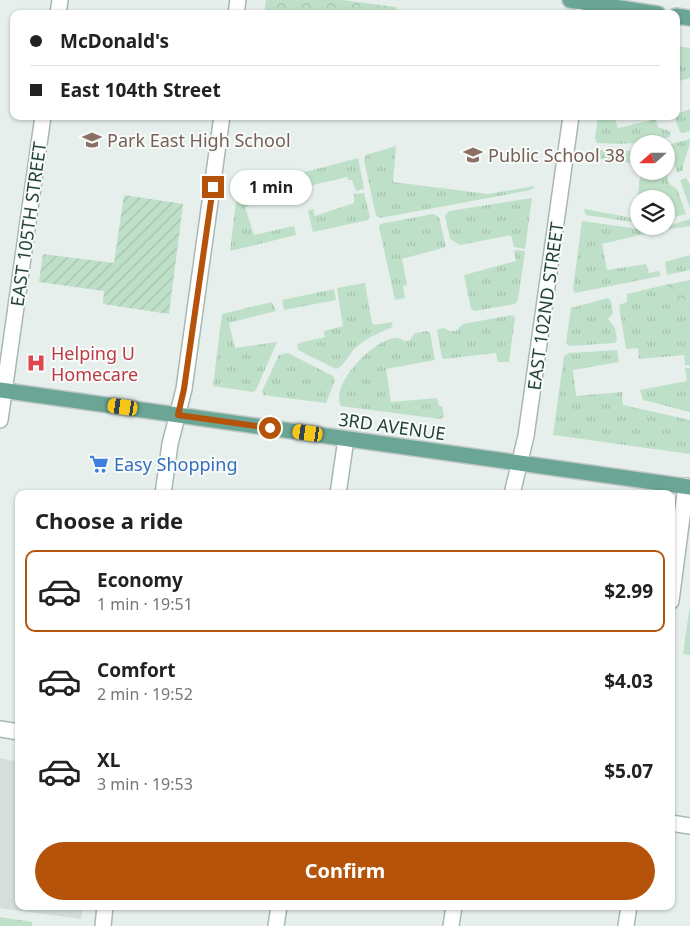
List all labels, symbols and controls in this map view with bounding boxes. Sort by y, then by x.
text: McDonald's [60,28,169,54]
text: East 104th Street [60,77,221,103]
place label: Park East High School [107,128,291,152]
school or university icon: Park East High School [81,129,103,151]
north arrow [630,135,675,180]
map controls [630,135,675,235]
street label: EAST 105TH STREET [5,140,51,308]
place label: Public School 38 [488,143,625,167]
school or university icon: Public School 38 [462,144,484,166]
callout: 1 min [230,170,313,204]
route end [202,176,224,198]
text: 1 min [249,176,293,198]
button: layers [630,190,675,235]
street label: EAST 102ND STREET [521,220,569,392]
place label: Helping U Homecare [51,341,138,386]
hospital icon: Helping U Homecare [25,352,47,374]
car [107,397,138,417]
street label: 3RD AVENUE [337,407,447,445]
route start [259,417,281,439]
car [292,423,323,443]
place label: Easy Shopping [114,452,237,476]
supermarket icon: Easy Shopping [88,453,110,475]
text: Choose a ride [35,505,183,535]
text: Economy [97,567,183,593]
icon: car [37,569,82,614]
text: $2.99 [604,578,653,604]
text: 1 min · 19:51 [97,593,193,615]
text: Comfort [97,657,176,683]
icon: car [37,659,82,704]
text: $4.03 [604,668,653,694]
text: 2 min · 19:52 [97,683,193,705]
text: XL [97,747,120,773]
icon: car [37,749,82,794]
text: $5.07 [604,758,653,784]
text: 3 min · 19:53 [97,773,193,795]
button: Confirm [35,842,655,900]

